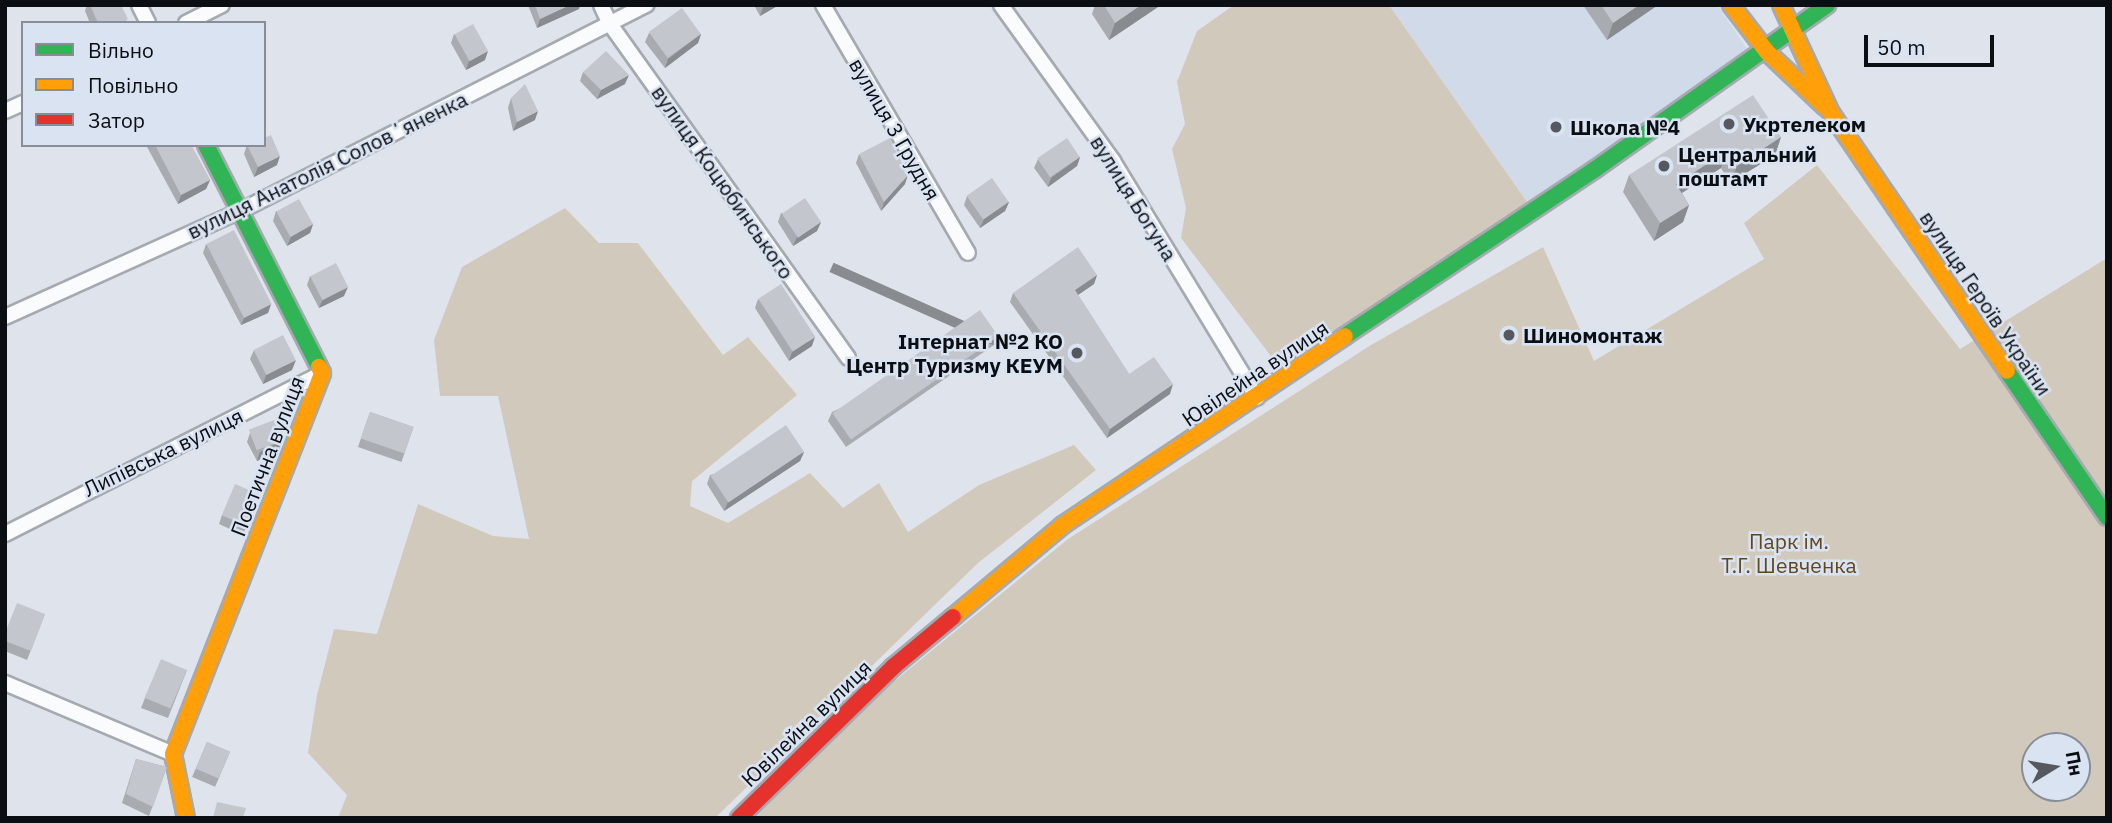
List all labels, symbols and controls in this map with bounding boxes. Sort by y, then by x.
legend [21,21,266,147]
scale bar [1867,21,1996,65]
text: 50 m [1877,33,1926,61]
text: Вільно [88,36,154,64]
street label: вулиця 3 Грудня [844,54,946,204]
text: Повільно [88,71,178,99]
street label: вулиця Коцюбинського [647,80,799,284]
street label: вулиця Анатолія Соловʼяненка [183,86,471,244]
text: Затор [88,106,145,134]
place label: Укртелеком [1743,111,1866,137]
place label: Школа №4 [1570,114,1680,140]
marker: Укртелеком [1721,116,1737,132]
marker: Школа №4 [1548,119,1564,135]
street label: вулиця Богуна [1085,131,1183,265]
place label: Центральний поштамт [1678,141,1817,191]
marker: Центральний поштамт [1656,158,1672,174]
street label: вулиця Героїв України [1915,206,2057,400]
street label: Ювілейна вулиця [1177,315,1333,431]
place label: Шиномонтаж [1523,322,1662,348]
marker: Шиномонтаж [1501,327,1517,343]
place label: Інтернат №2 КО Центр Туризму КЕУМ [846,328,1063,378]
marker: Інтернат №2 КО Центр Туризму КЕУМ [1069,345,1085,361]
street label: Поетична вулиця [225,372,309,540]
street label: Липівська вулиця [79,402,247,502]
park label: Парк ім. Т.Г. Шевченка [1721,528,1857,578]
street label: Ювілейна вулиця [736,654,876,792]
north arrow [2021,732,2091,802]
text: Пн [2060,749,2089,778]

